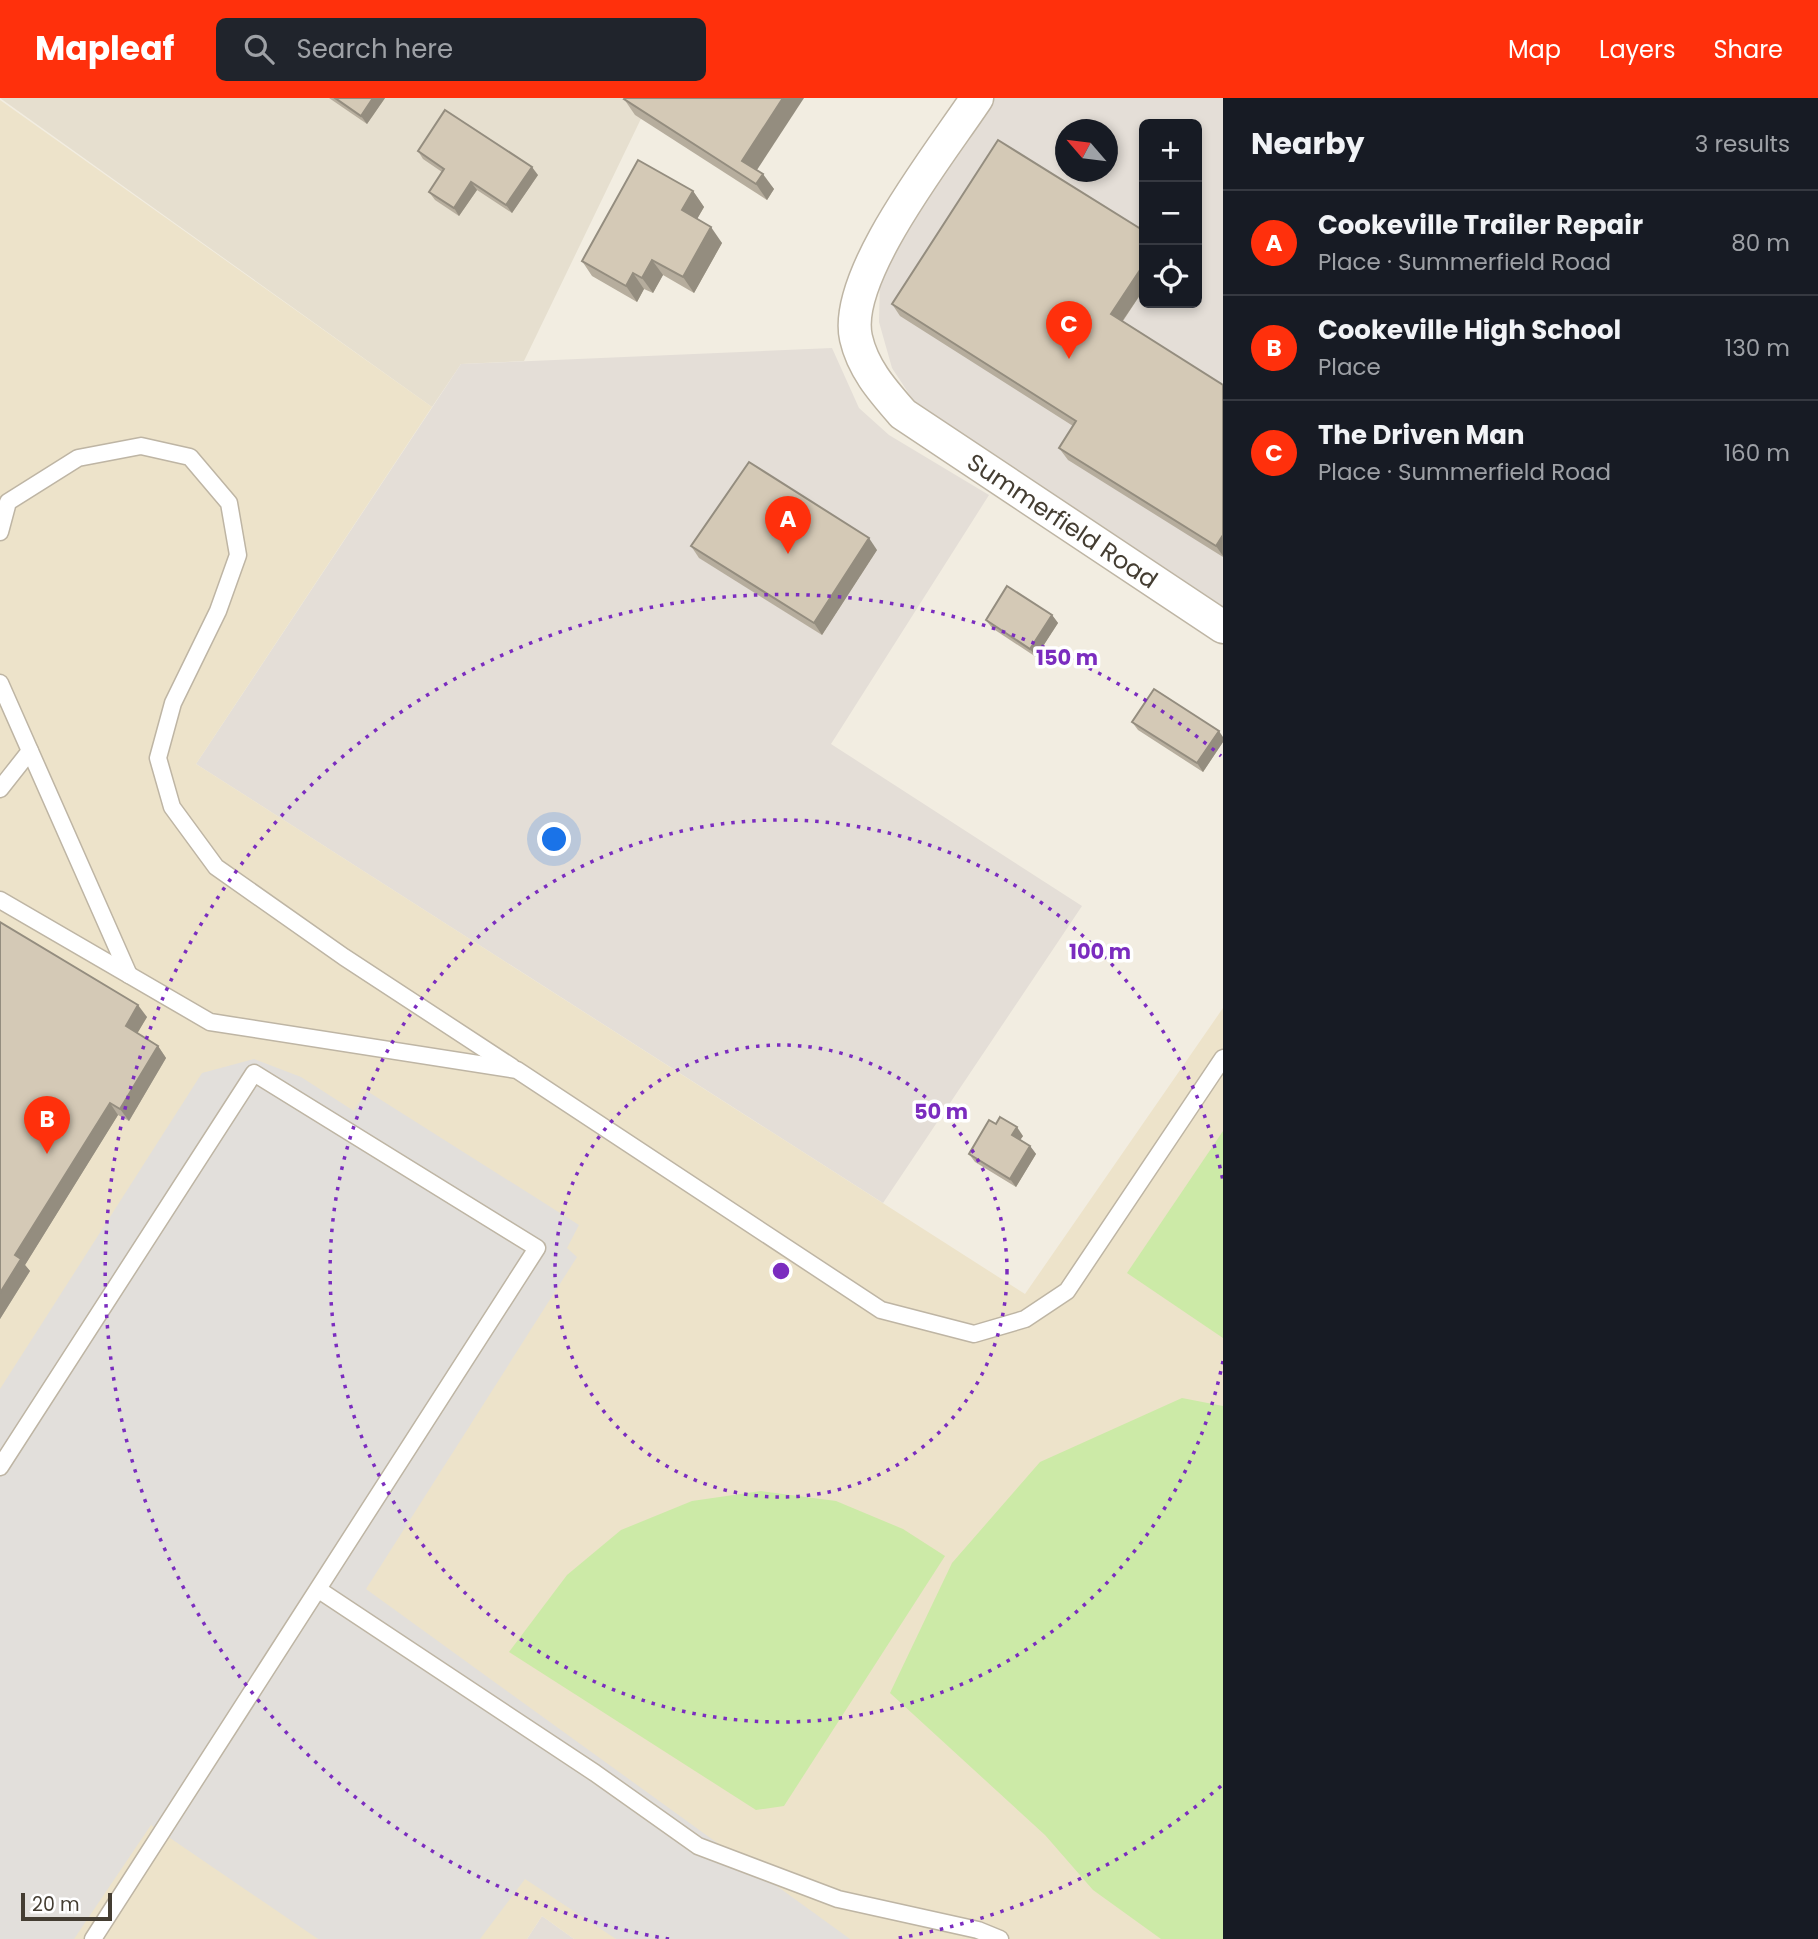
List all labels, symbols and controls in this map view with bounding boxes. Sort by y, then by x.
search box [216,18,706,81]
text: Mapleaf [35,25,174,72]
icon: search [240,30,278,68]
text: Search here [296,31,453,67]
text: Map [1508,33,1561,66]
text: Layers [1599,33,1675,66]
text: Share [1713,33,1783,66]
north arrow [1055,119,1118,182]
map controls [1139,119,1202,308]
button: + [1139,119,1202,182]
text: Nearby [1251,122,1365,165]
text: 3 results [1695,128,1790,160]
button: − [1139,182,1202,245]
text: Cookeville Trailer Repair [1318,207,1643,243]
text: A [1266,227,1282,259]
text: 80 m [1731,227,1790,259]
button: locate [1139,245,1202,308]
text: Place · Summerfield Road [1318,246,1611,278]
pin: C [1046,301,1092,359]
text: Cookeville High School [1318,312,1621,348]
text: B [1266,332,1282,364]
text: 130 m [1725,332,1790,364]
text: Place [1318,351,1381,383]
text: The Driven Man [1318,417,1525,453]
text: C [1265,437,1283,469]
text: 160 m [1724,437,1790,469]
street label: Summerfield Road [961,445,1165,596]
text: Place · Summerfield Road [1318,456,1611,488]
pin: A [765,496,811,554]
text: 150 m [1036,643,1098,672]
your location [537,822,571,856]
text: 100 m [1069,937,1131,966]
pin: B [24,1096,70,1154]
text: 50 m [914,1097,968,1126]
centre of rings [769,1259,793,1283]
scale bar [21,1890,112,1922]
text: 20 m [32,1891,80,1918]

